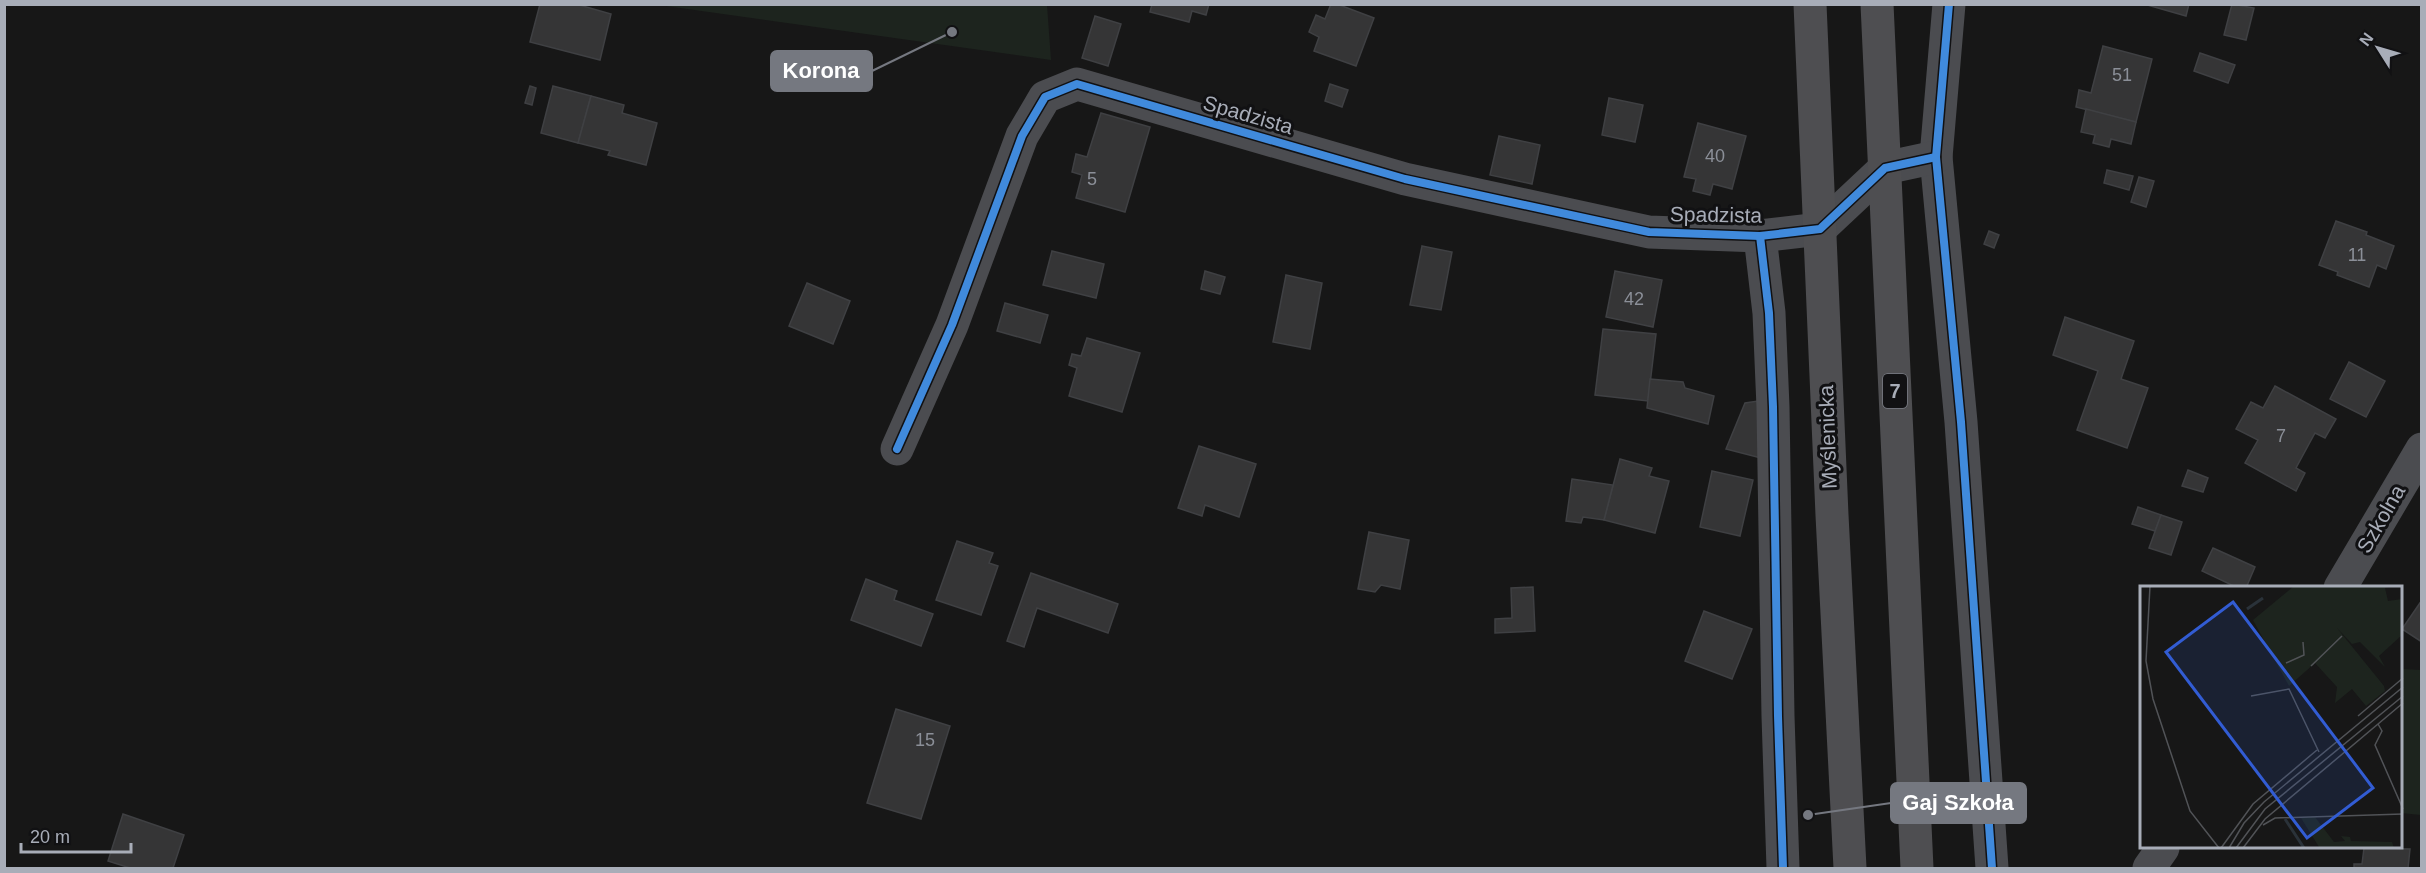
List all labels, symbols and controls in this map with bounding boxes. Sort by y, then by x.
north arrow [2348,18,2408,78]
text: N [2356,30,2377,49]
callout: Korona [771,51,872,91]
text: Korona [783,58,860,83]
house number: 51 [2112,65,2132,85]
street label: Spadzista [1201,91,1296,138]
house number: 40 [1705,146,1725,166]
house number: 5 [1087,169,1097,189]
street label: Spadzista [1670,202,1763,227]
house number: 11 [2348,245,2366,265]
house number: 42 [1624,289,1644,309]
road number: 7 [1883,374,1907,408]
street label: Myślenicka [1814,384,1841,489]
house number: 7 [2276,426,2286,446]
street label: Szkolna [2352,480,2409,557]
inset map [2140,586,2402,849]
house number: 15 [915,730,935,750]
callout: Gaj Szkoła [1891,783,2026,823]
text: Gaj Szkoła [1902,790,2014,815]
scale bar [21,816,130,854]
text: 20 m [30,827,70,847]

